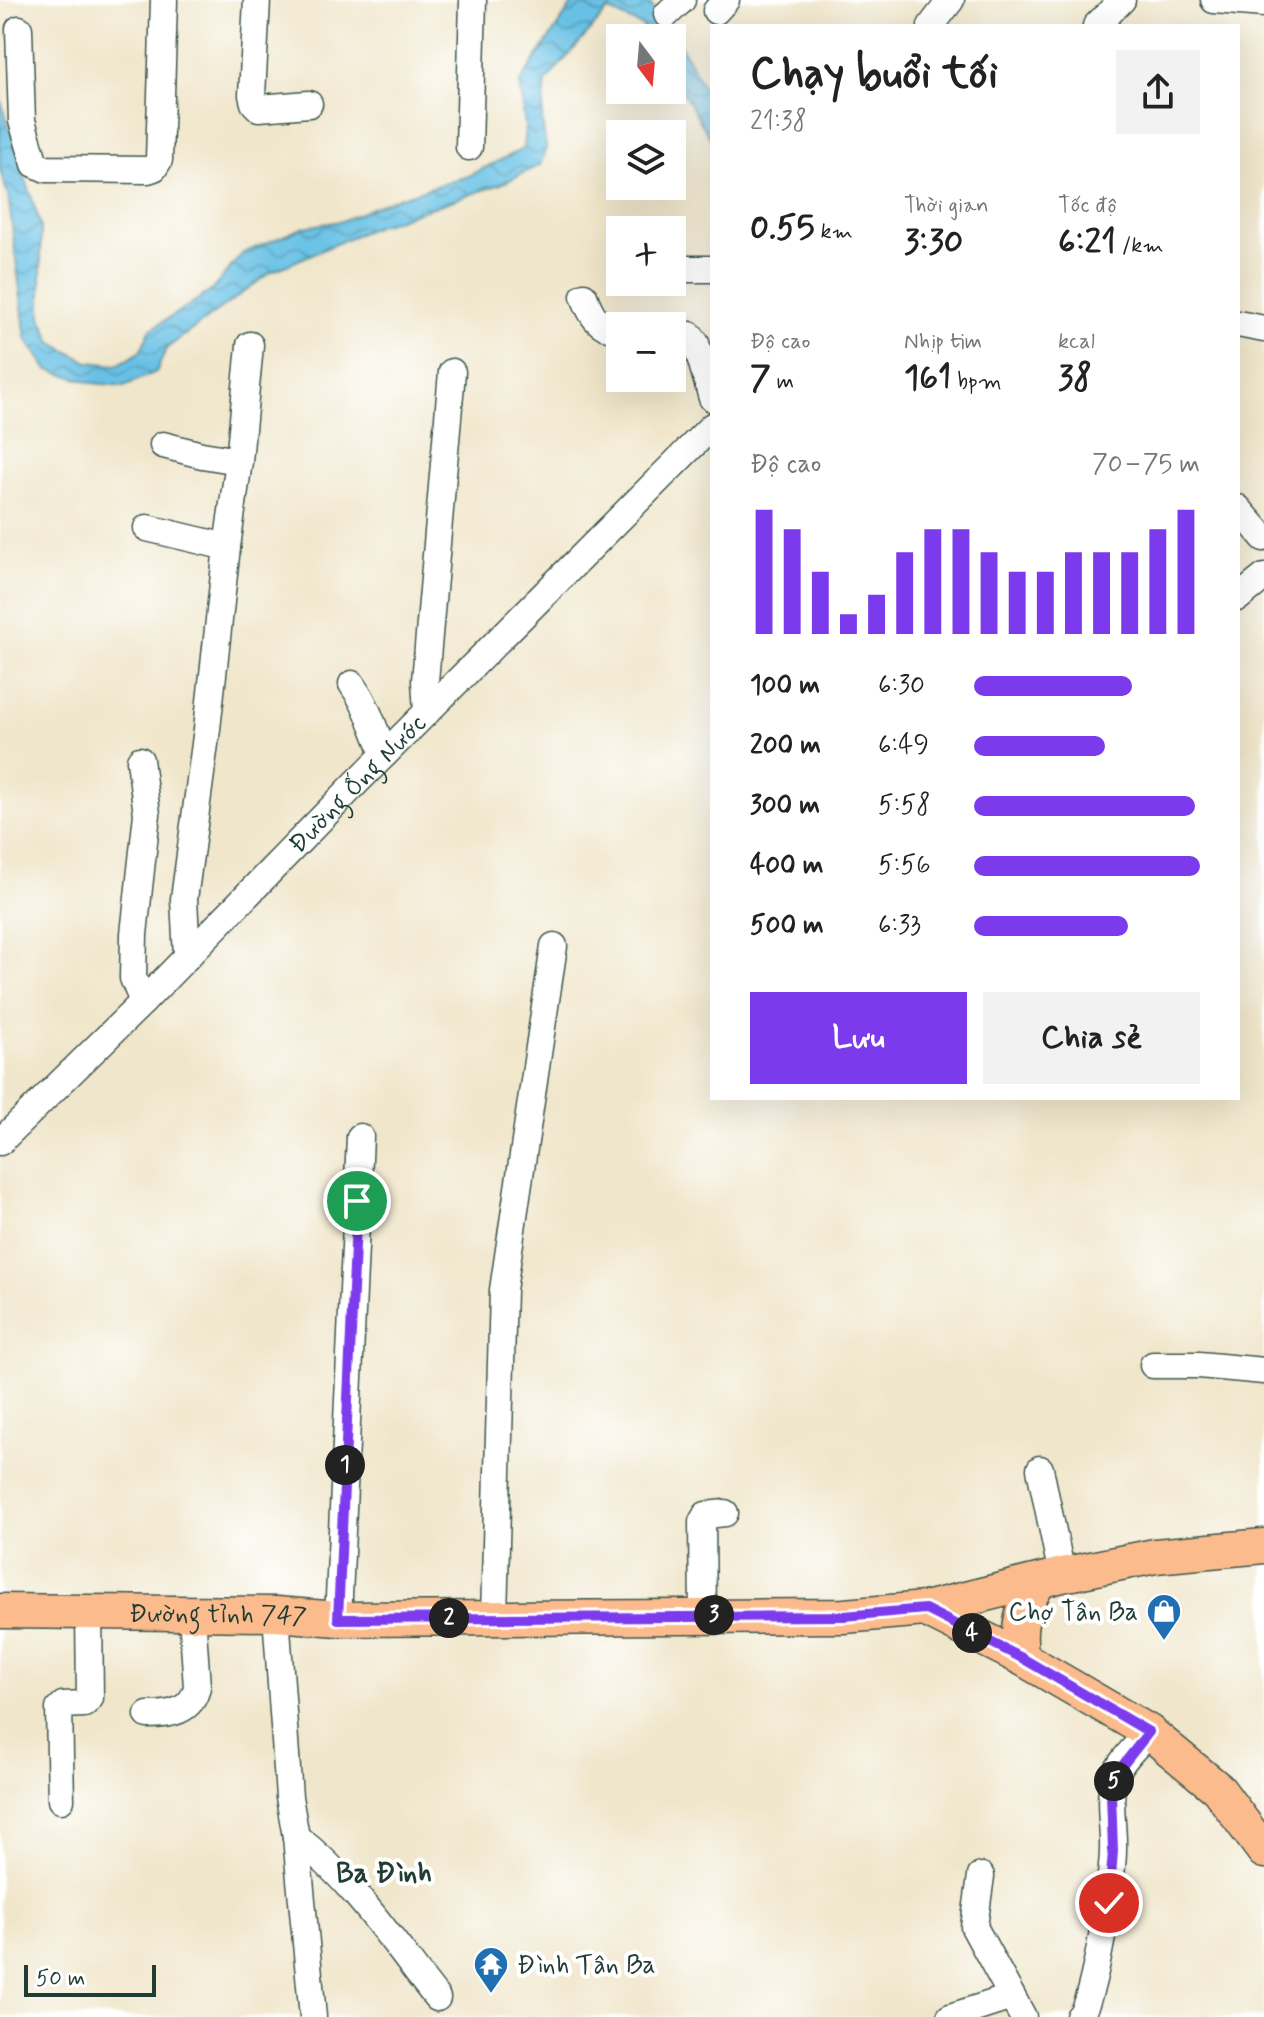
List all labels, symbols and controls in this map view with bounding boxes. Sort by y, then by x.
north arrow [606,24,686,104]
map controls [606,24,686,392]
text: Chạy buổi tối [750,46,998,104]
button: share [1116,50,1200,134]
text: 21:38 [750,105,807,139]
button: layers [606,120,686,200]
text: Thời gian [904,192,989,220]
text: Tốc độ [1058,192,1117,220]
text: 0.55 [750,206,815,251]
button: + [606,216,686,296]
text: km [815,218,853,246]
text: 3:30 [904,220,963,265]
text: 6:21 [1058,220,1116,265]
text: /km [1116,232,1163,260]
button: − [606,312,686,392]
text: Độ cao [750,328,810,356]
text: Nhịp tim [904,328,982,356]
text: kcal [1058,328,1095,356]
text: 7 [750,356,771,401]
text: 161 [904,356,951,401]
text: 38 [1058,356,1092,401]
text: m [771,368,794,396]
text: bpm [951,368,1001,396]
text: Độ cao [750,448,821,482]
text: 70–75 m [1092,448,1200,482]
text: 100 m [750,669,820,703]
text: 6:30 [878,669,925,703]
street label: Đường Ống Nước [282,707,434,862]
text: 200 m [750,729,821,763]
text: 6:49 [878,729,929,763]
text: 300 m [750,789,820,823]
text: 5:58 [878,789,930,823]
text: 400 m [750,849,823,883]
text: 5:56 [878,849,931,883]
text: 500 m [750,909,824,943]
text: 6:33 [878,909,921,943]
button: Lưu [750,992,967,1084]
button: Chia sẻ [983,992,1200,1084]
pin [323,1167,391,1235]
icon: arrive [335,1179,379,1223]
pin: 1 [325,1445,365,1485]
text: 1 [340,1451,350,1479]
shop icon: Chợ Tân Ba [1145,1592,1183,1642]
pin: 3 [694,1595,734,1635]
place label: Chợ Tân Ba [1009,1596,1138,1630]
street label: Đường tỉnh 747 [129,1597,308,1635]
pin: 2 [429,1598,469,1638]
text: 3 [709,1601,719,1629]
text: 2 [444,1604,454,1632]
pin: 4 [952,1613,992,1653]
text: 4 [966,1619,978,1647]
pin: 5 [1094,1761,1134,1801]
text: 5 [1107,1767,1121,1795]
district label: Ba Đình [336,1856,432,1893]
pin [1075,1869,1143,1937]
icon: check [1087,1881,1131,1925]
temple icon: Đình Tân Ba [472,1945,510,1995]
place label: Đình Tân Ba [517,1949,656,1983]
scale bar [24,1961,156,1997]
text: 50 m [36,1965,85,1993]

